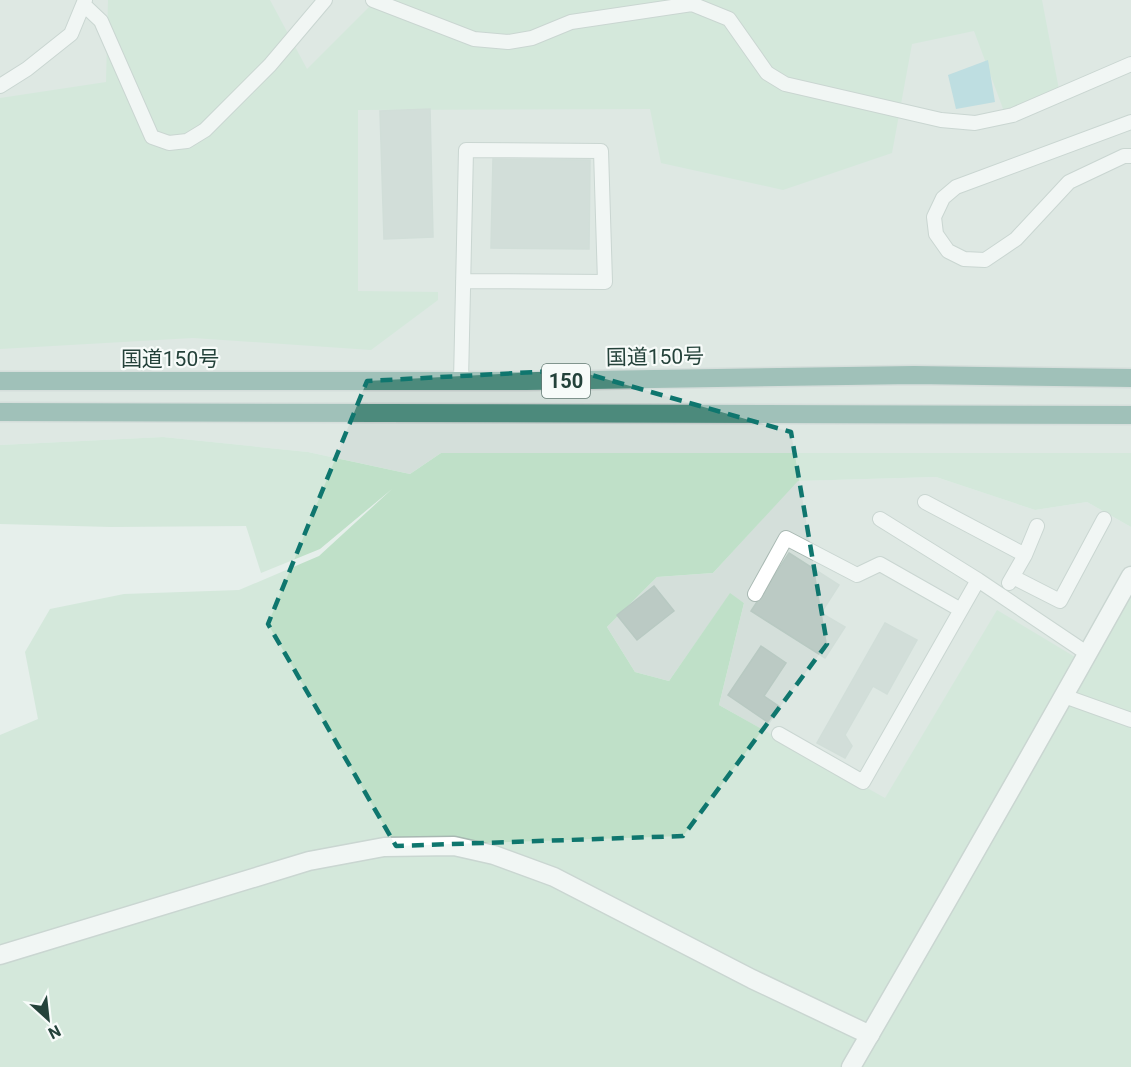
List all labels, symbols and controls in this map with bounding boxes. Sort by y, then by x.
street label: 国道150号 [606,344,704,370]
street label: 国道150号 [121,347,219,371]
road number: 150 [542,364,590,398]
north arrow [18,989,78,1049]
text: N [45,1021,64,1043]

